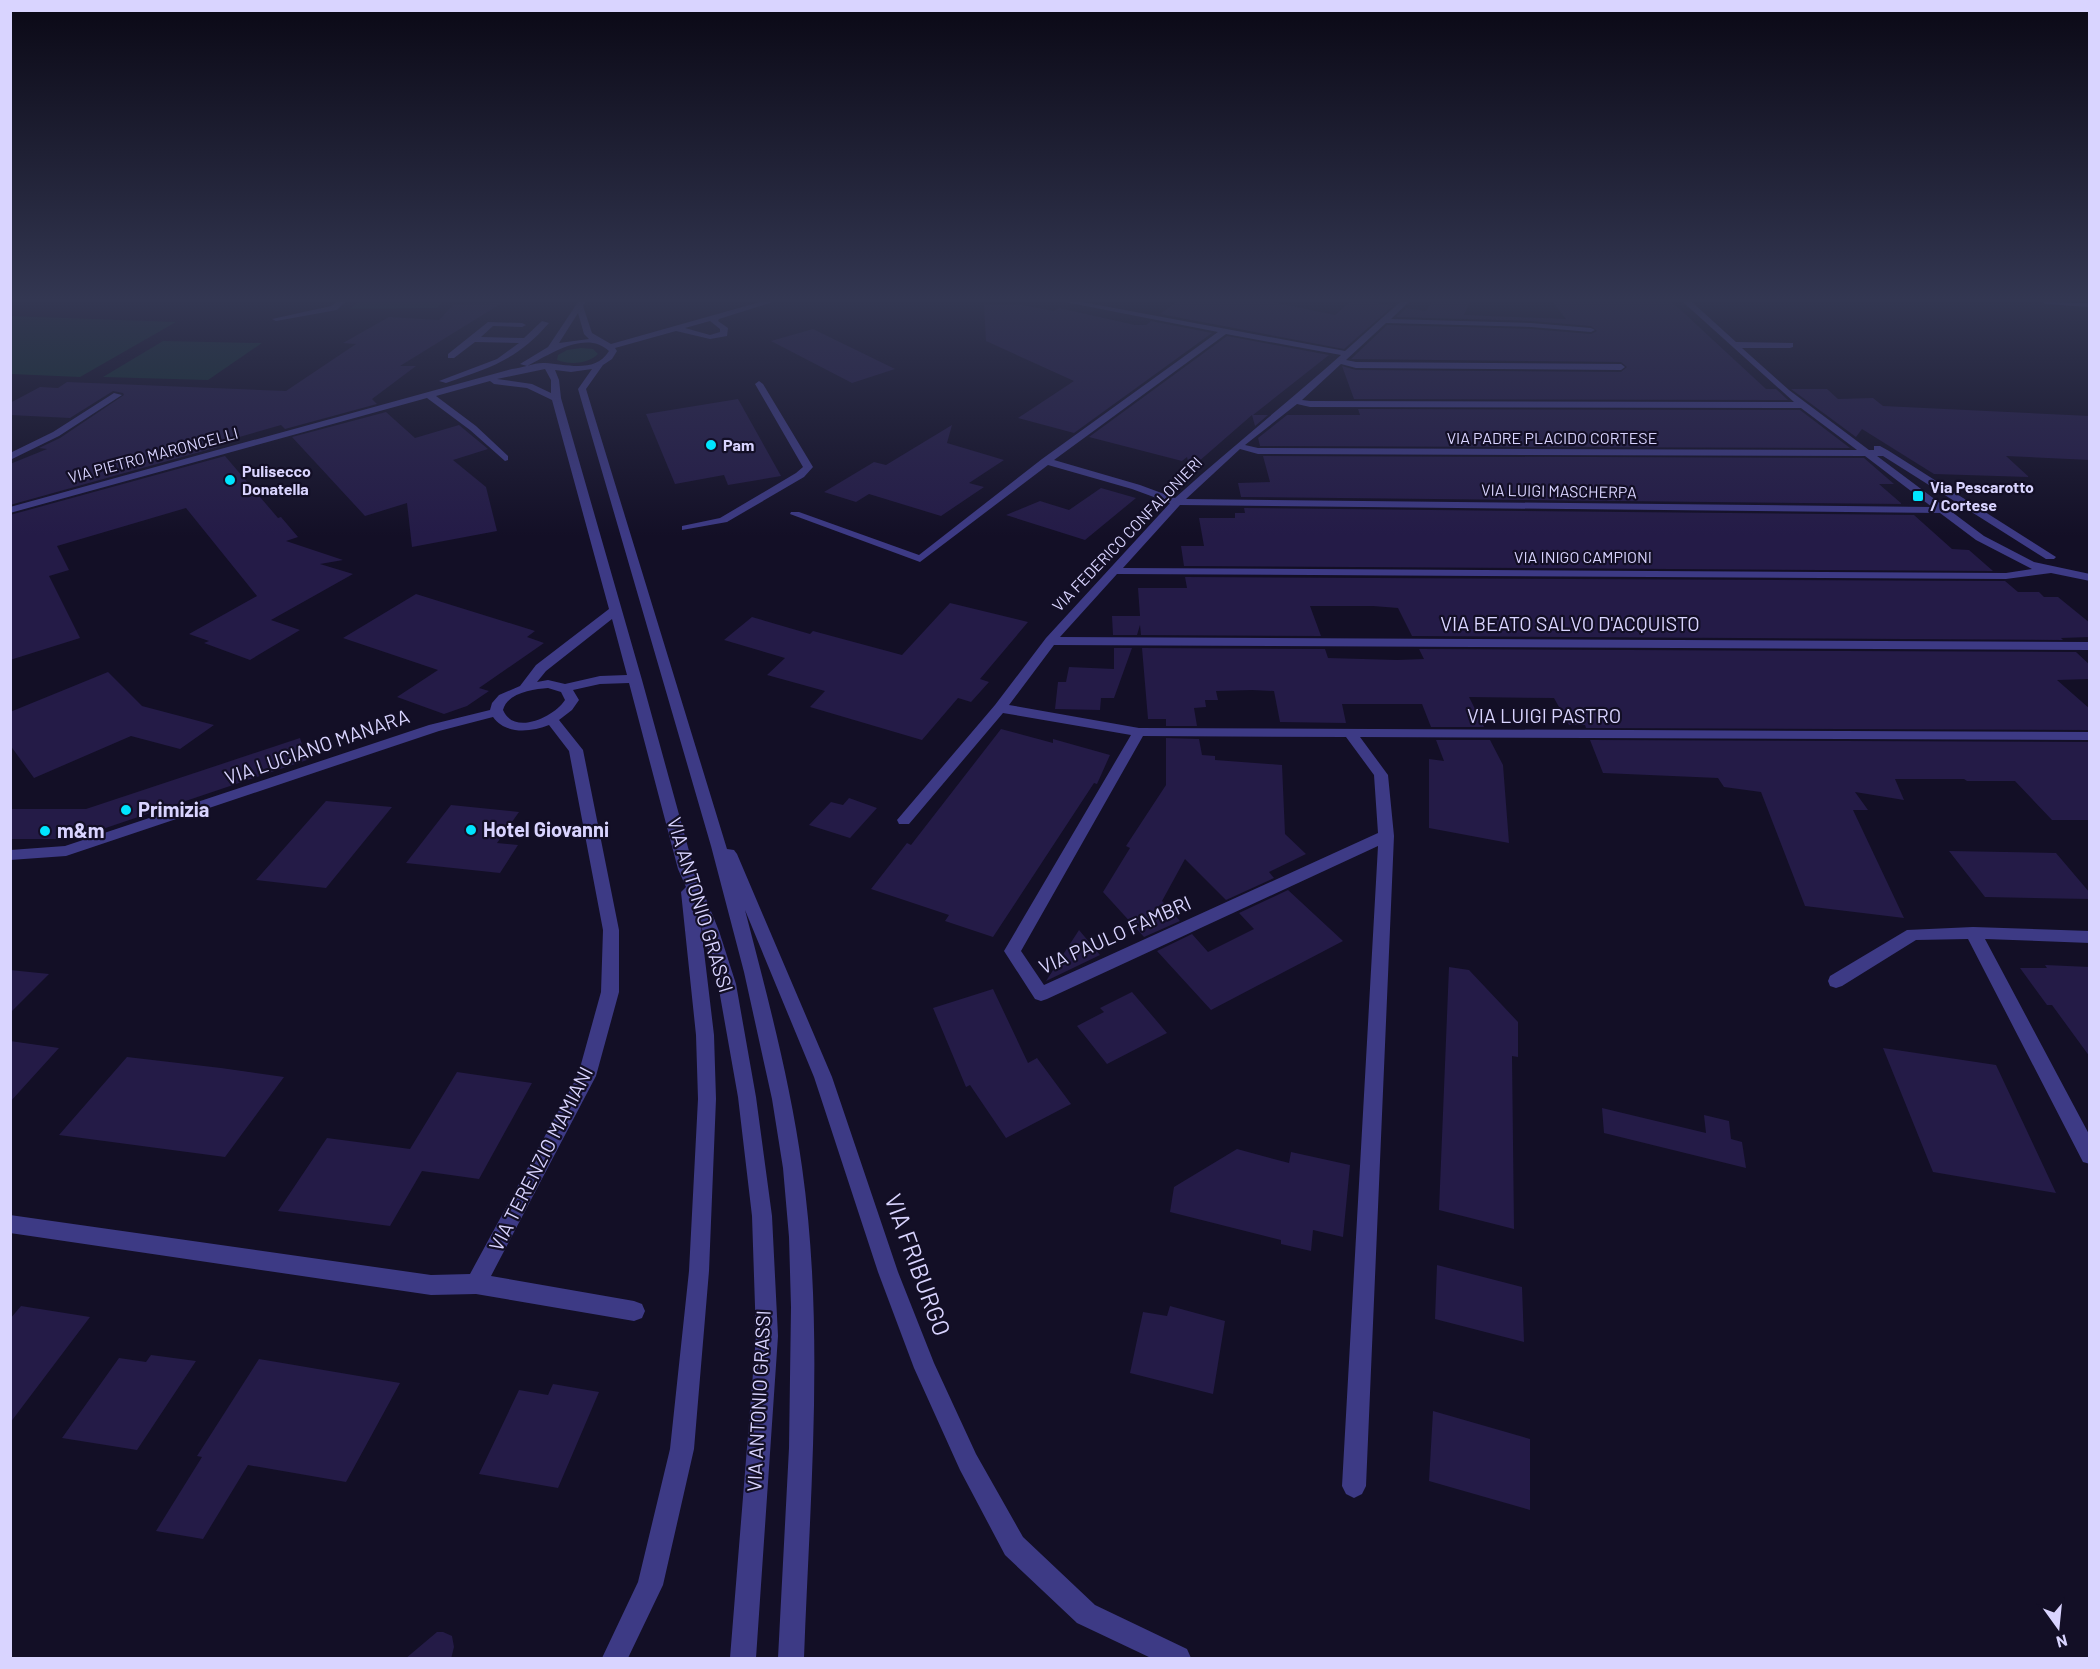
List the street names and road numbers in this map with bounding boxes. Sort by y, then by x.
street label: VIA PIETRO MARONCELLI [66,423,240,486]
street label: VIA PADRE PLACIDO CORTESE [1447,428,1657,447]
street label: VIA FEDERICO CONFALONIERI [1048,452,1206,615]
street label: VIA LUIGI MASCHERPA [1481,480,1637,501]
street label: VIA INIGO CAMPIONI [1514,547,1652,566]
street label: VIA BEATO SALVO D'ACQUISTO [1440,611,1700,635]
street label: VIA LUCIANO MANARA [221,703,412,789]
street label: VIA LUIGI PASTRO [1467,703,1621,727]
street label: VIA ANTONIO GRASSI [663,814,739,995]
street label: VIA PAULO FAMBRI [1035,890,1194,978]
street label: VIA TERENZIO MAMIANI [483,1062,597,1255]
street label: VIA FRIBURGO [879,1189,958,1340]
street label: VIA ANTONIO GRASSI [741,1309,775,1492]

